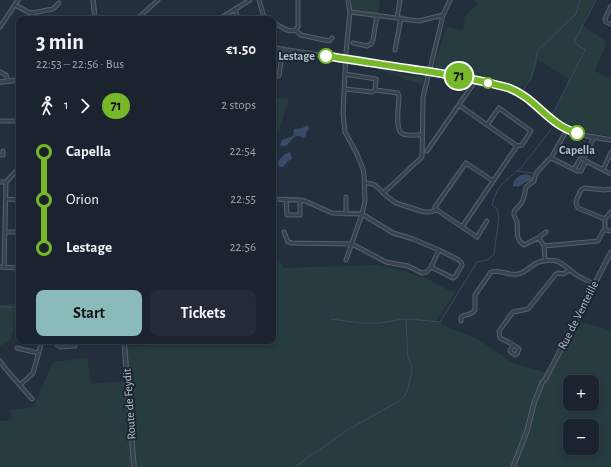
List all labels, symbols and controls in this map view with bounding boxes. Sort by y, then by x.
text: 3 min [36,31,84,53]
text: €1.50 [226,42,256,57]
marker: Lestage [318,48,334,64]
place label: Lestage [278,50,315,62]
text: 22:53 – 22:56 · Bus [36,58,124,71]
line badge: 71 [441,63,477,89]
text: 71 [453,69,465,83]
unlabelled marker [482,77,494,89]
icon: walk [36,95,58,117]
icon: forward [74,95,96,117]
text: 1 [64,99,68,112]
text: 71 [110,99,122,113]
text: 2 stops [221,99,256,112]
marker: Capella [569,125,585,141]
text: Capella [66,144,111,159]
place label: Capella [559,144,595,156]
text: 22:54 [230,145,256,158]
text: Orion [66,192,99,207]
text: 22:55 [230,193,256,206]
text: Lestage [66,240,112,255]
text: 22:56 [230,241,256,254]
street label: Rue de Venteille [556,279,600,351]
button: Start [36,290,142,336]
button: Tickets [150,290,256,336]
street label: Route de Feydit [121,368,138,440]
map controls [563,375,599,455]
button: + [563,375,599,411]
button: − [563,419,599,455]

